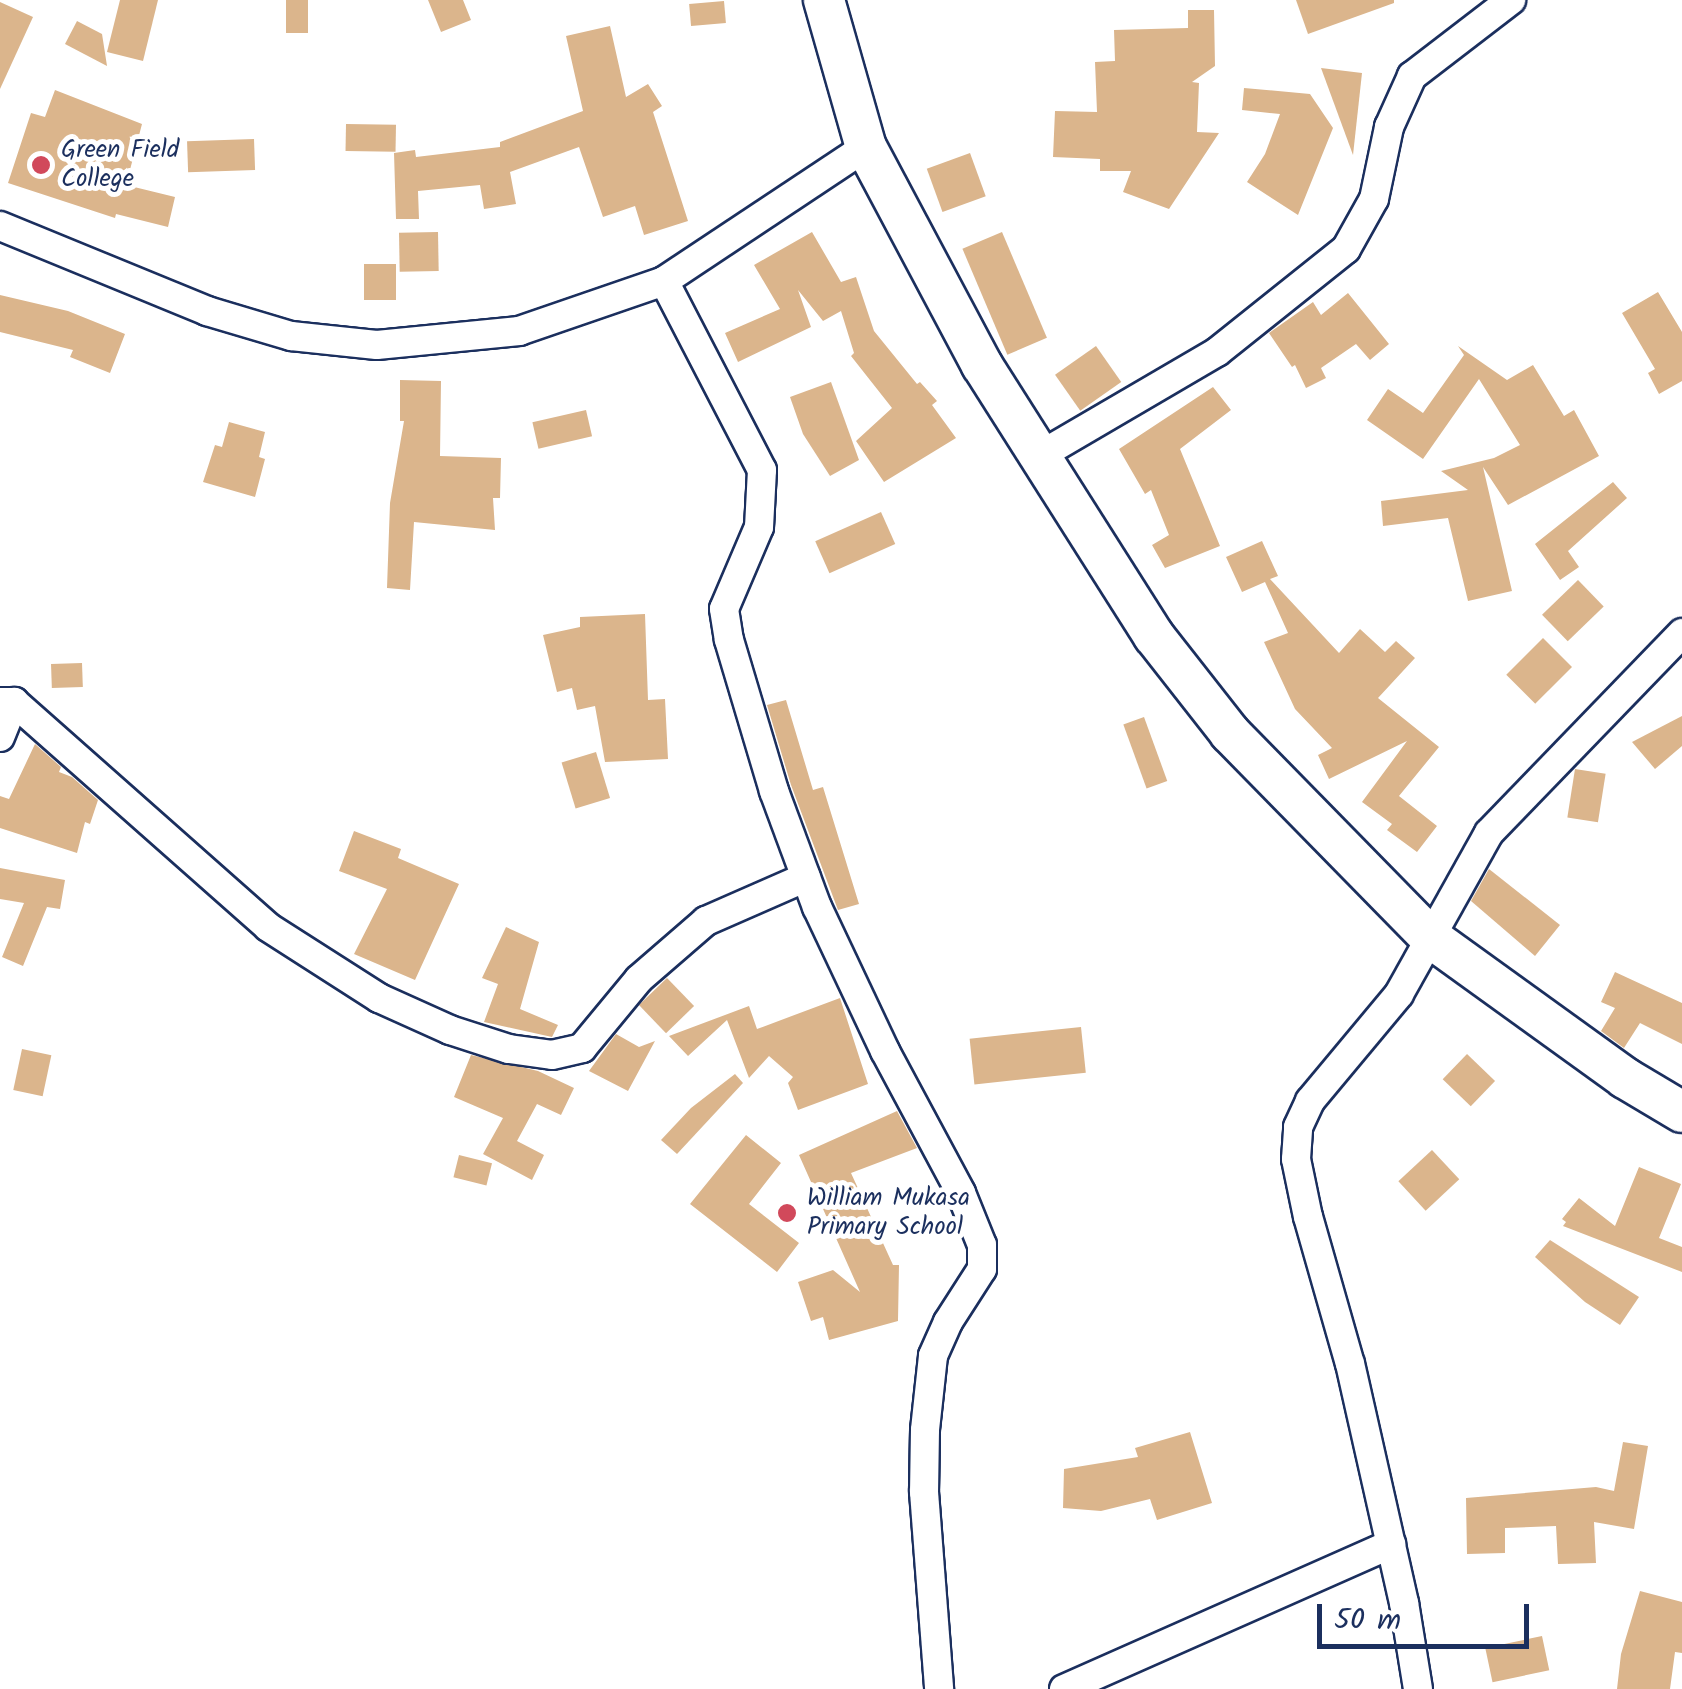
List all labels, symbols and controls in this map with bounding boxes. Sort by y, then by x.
place label: Green Field College [61,136,179,195]
marker: Green Field College [30,154,52,176]
place label: William Mukasa Primary School [807,1184,970,1243]
marker: William Mukasa Primary School [776,1202,798,1224]
scale bar [1322,1584,1534,1646]
text: 50 m [1334,1597,1401,1645]

